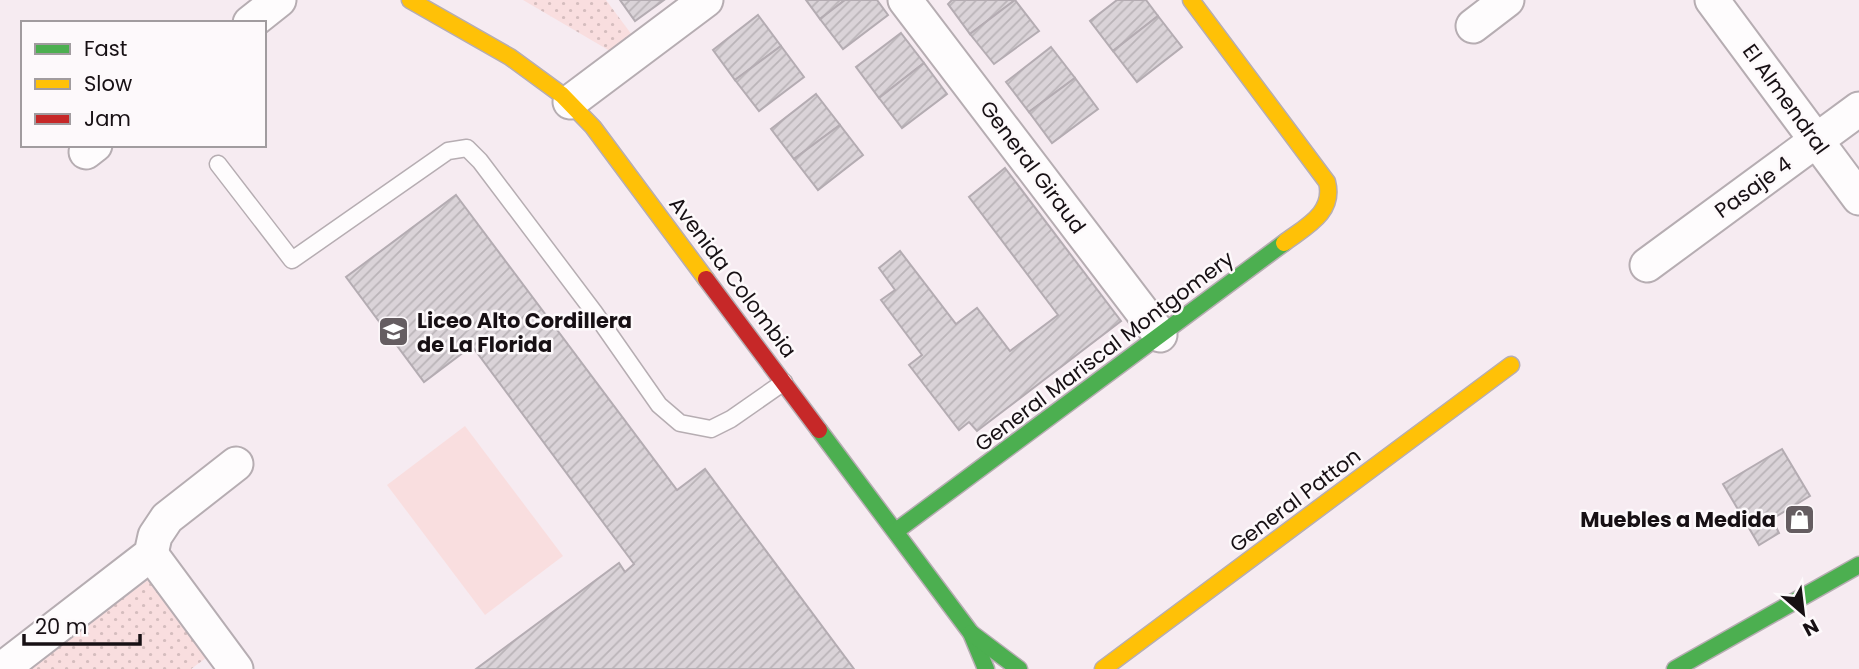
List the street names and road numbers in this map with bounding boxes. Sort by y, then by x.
street label: El Almendral [1736,38,1836,160]
street label: General Giraud [973,94,1093,240]
street label: Pasaje 4 [1709,149,1797,225]
street label: Avenida Colombia [663,190,803,364]
street label: General Mariscal Montgomery [969,244,1239,458]
street label: General Patton [1224,441,1366,559]

